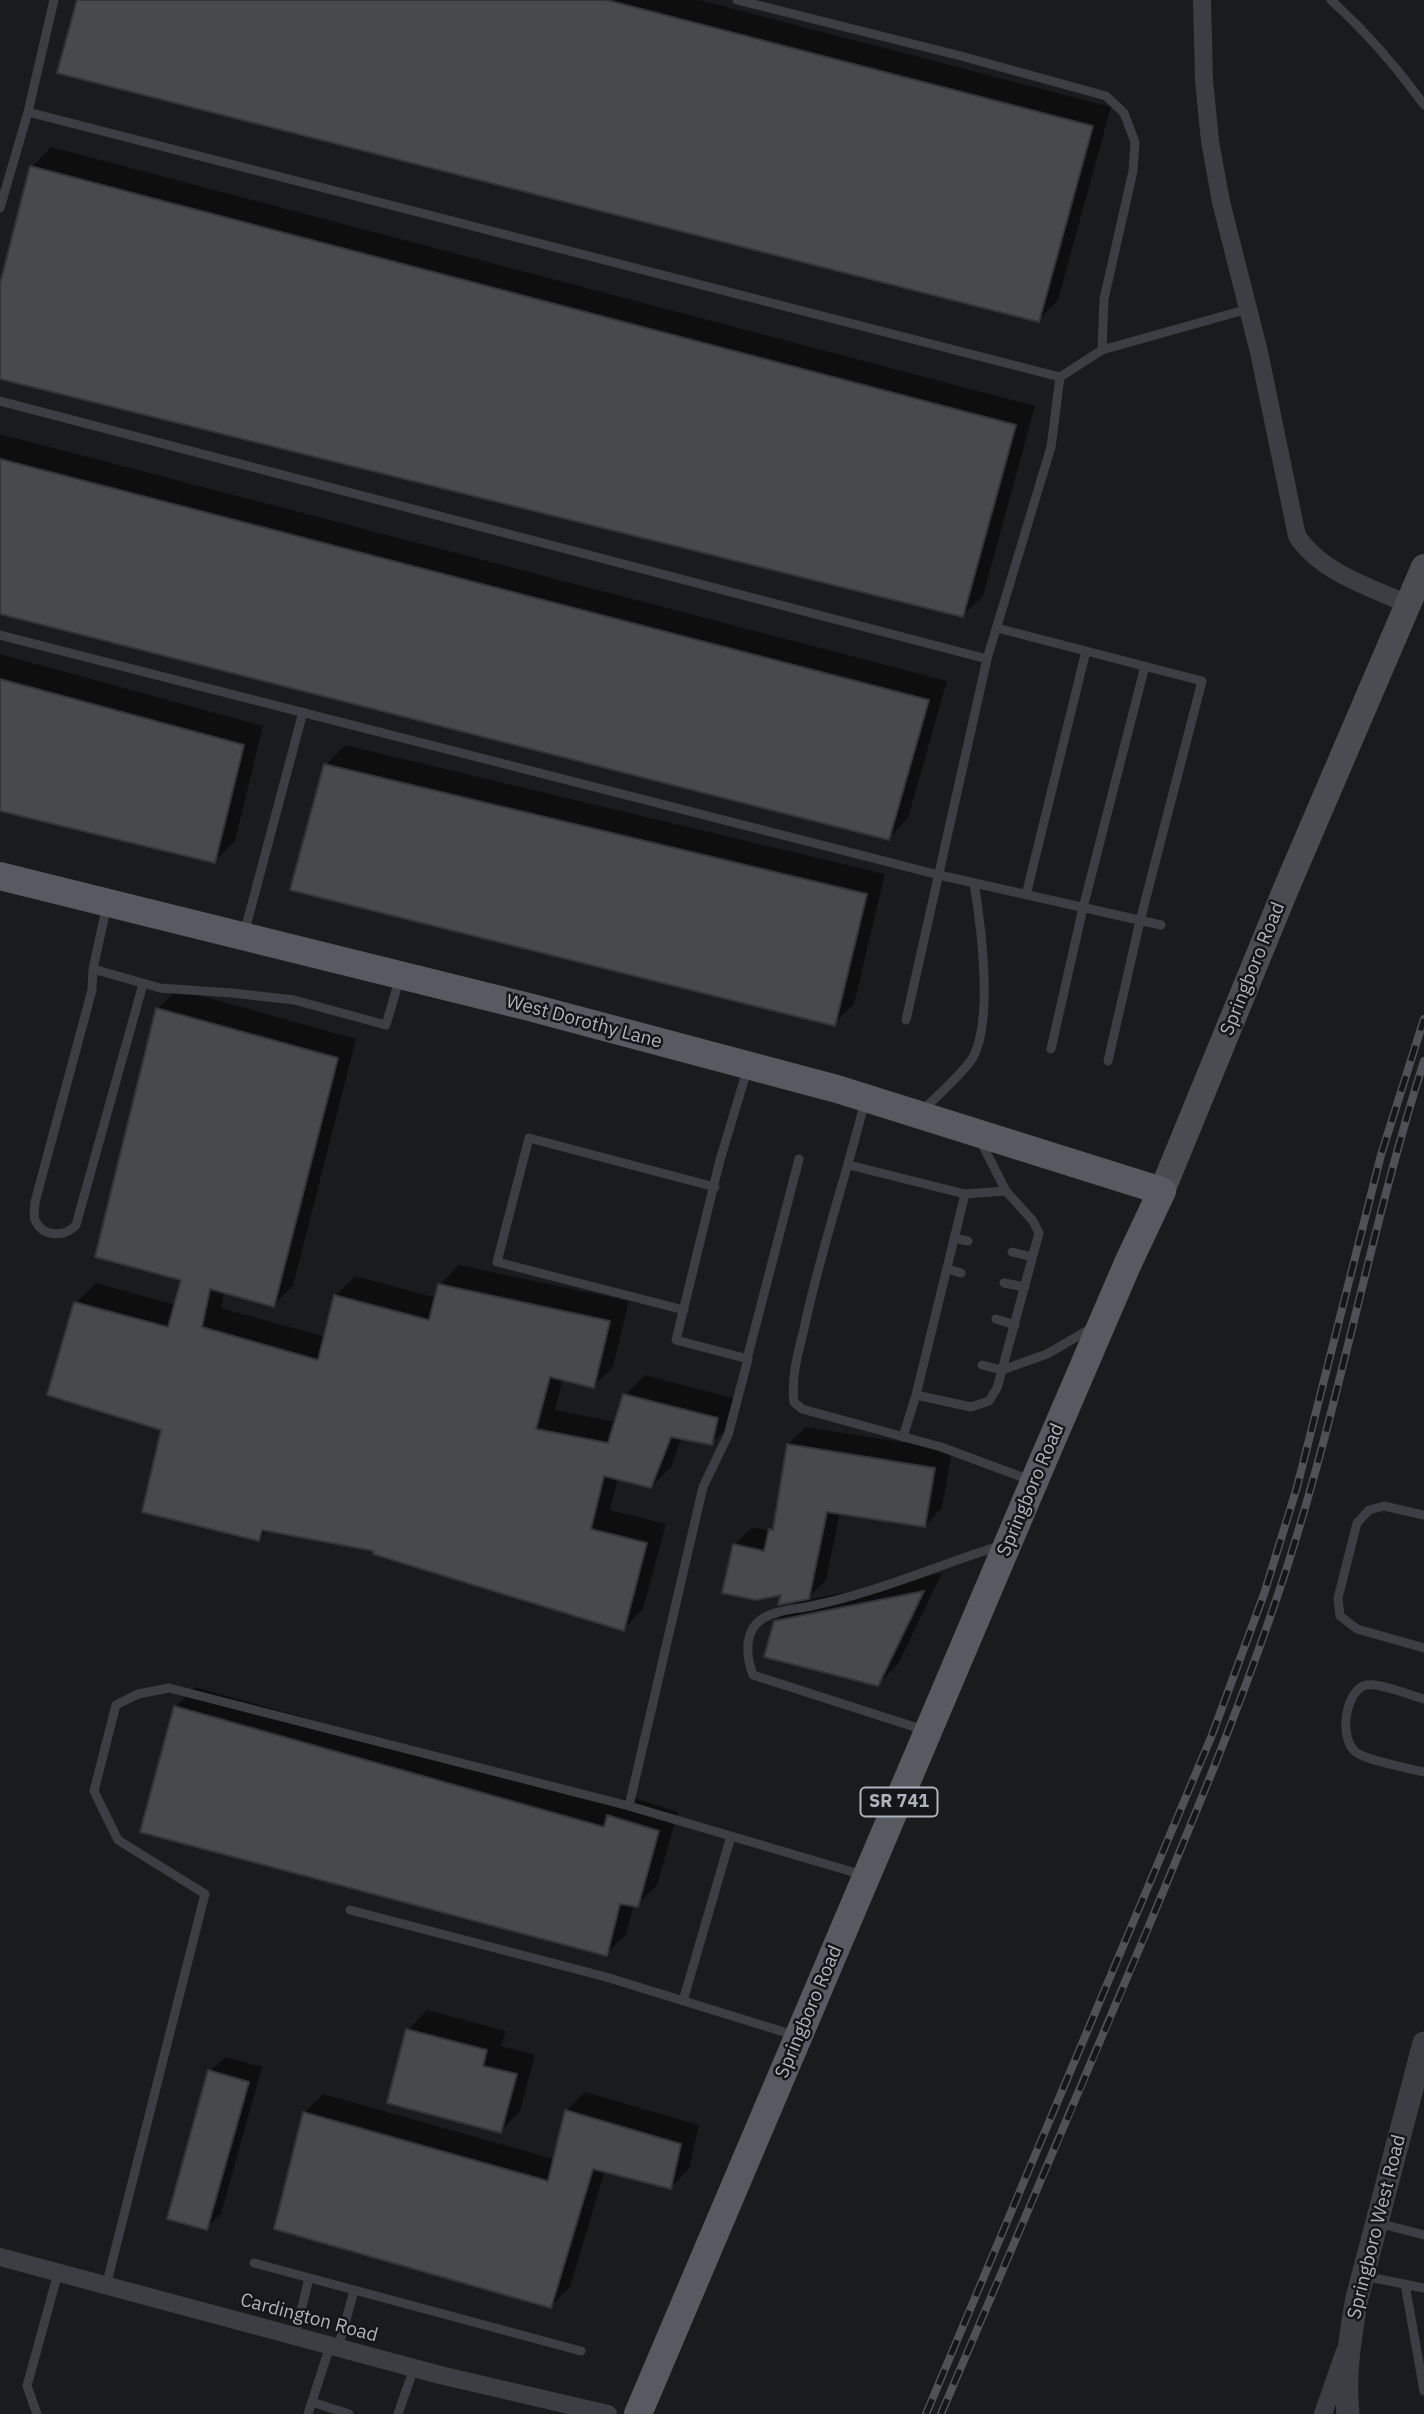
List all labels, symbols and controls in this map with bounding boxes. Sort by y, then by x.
street label: Springboro Road [1216,899,1290,1039]
street label: West Dorothy Lane [504,990,664,1054]
street label: Springboro Road [993,1420,1069,1560]
road number: SR 741 [860,1788,937,1816]
street label: Springboro Road [771,1942,847,2082]
street label: Springboro West Road [1343,2132,1411,2322]
street label: Cardington Road [238,2289,380,2347]

